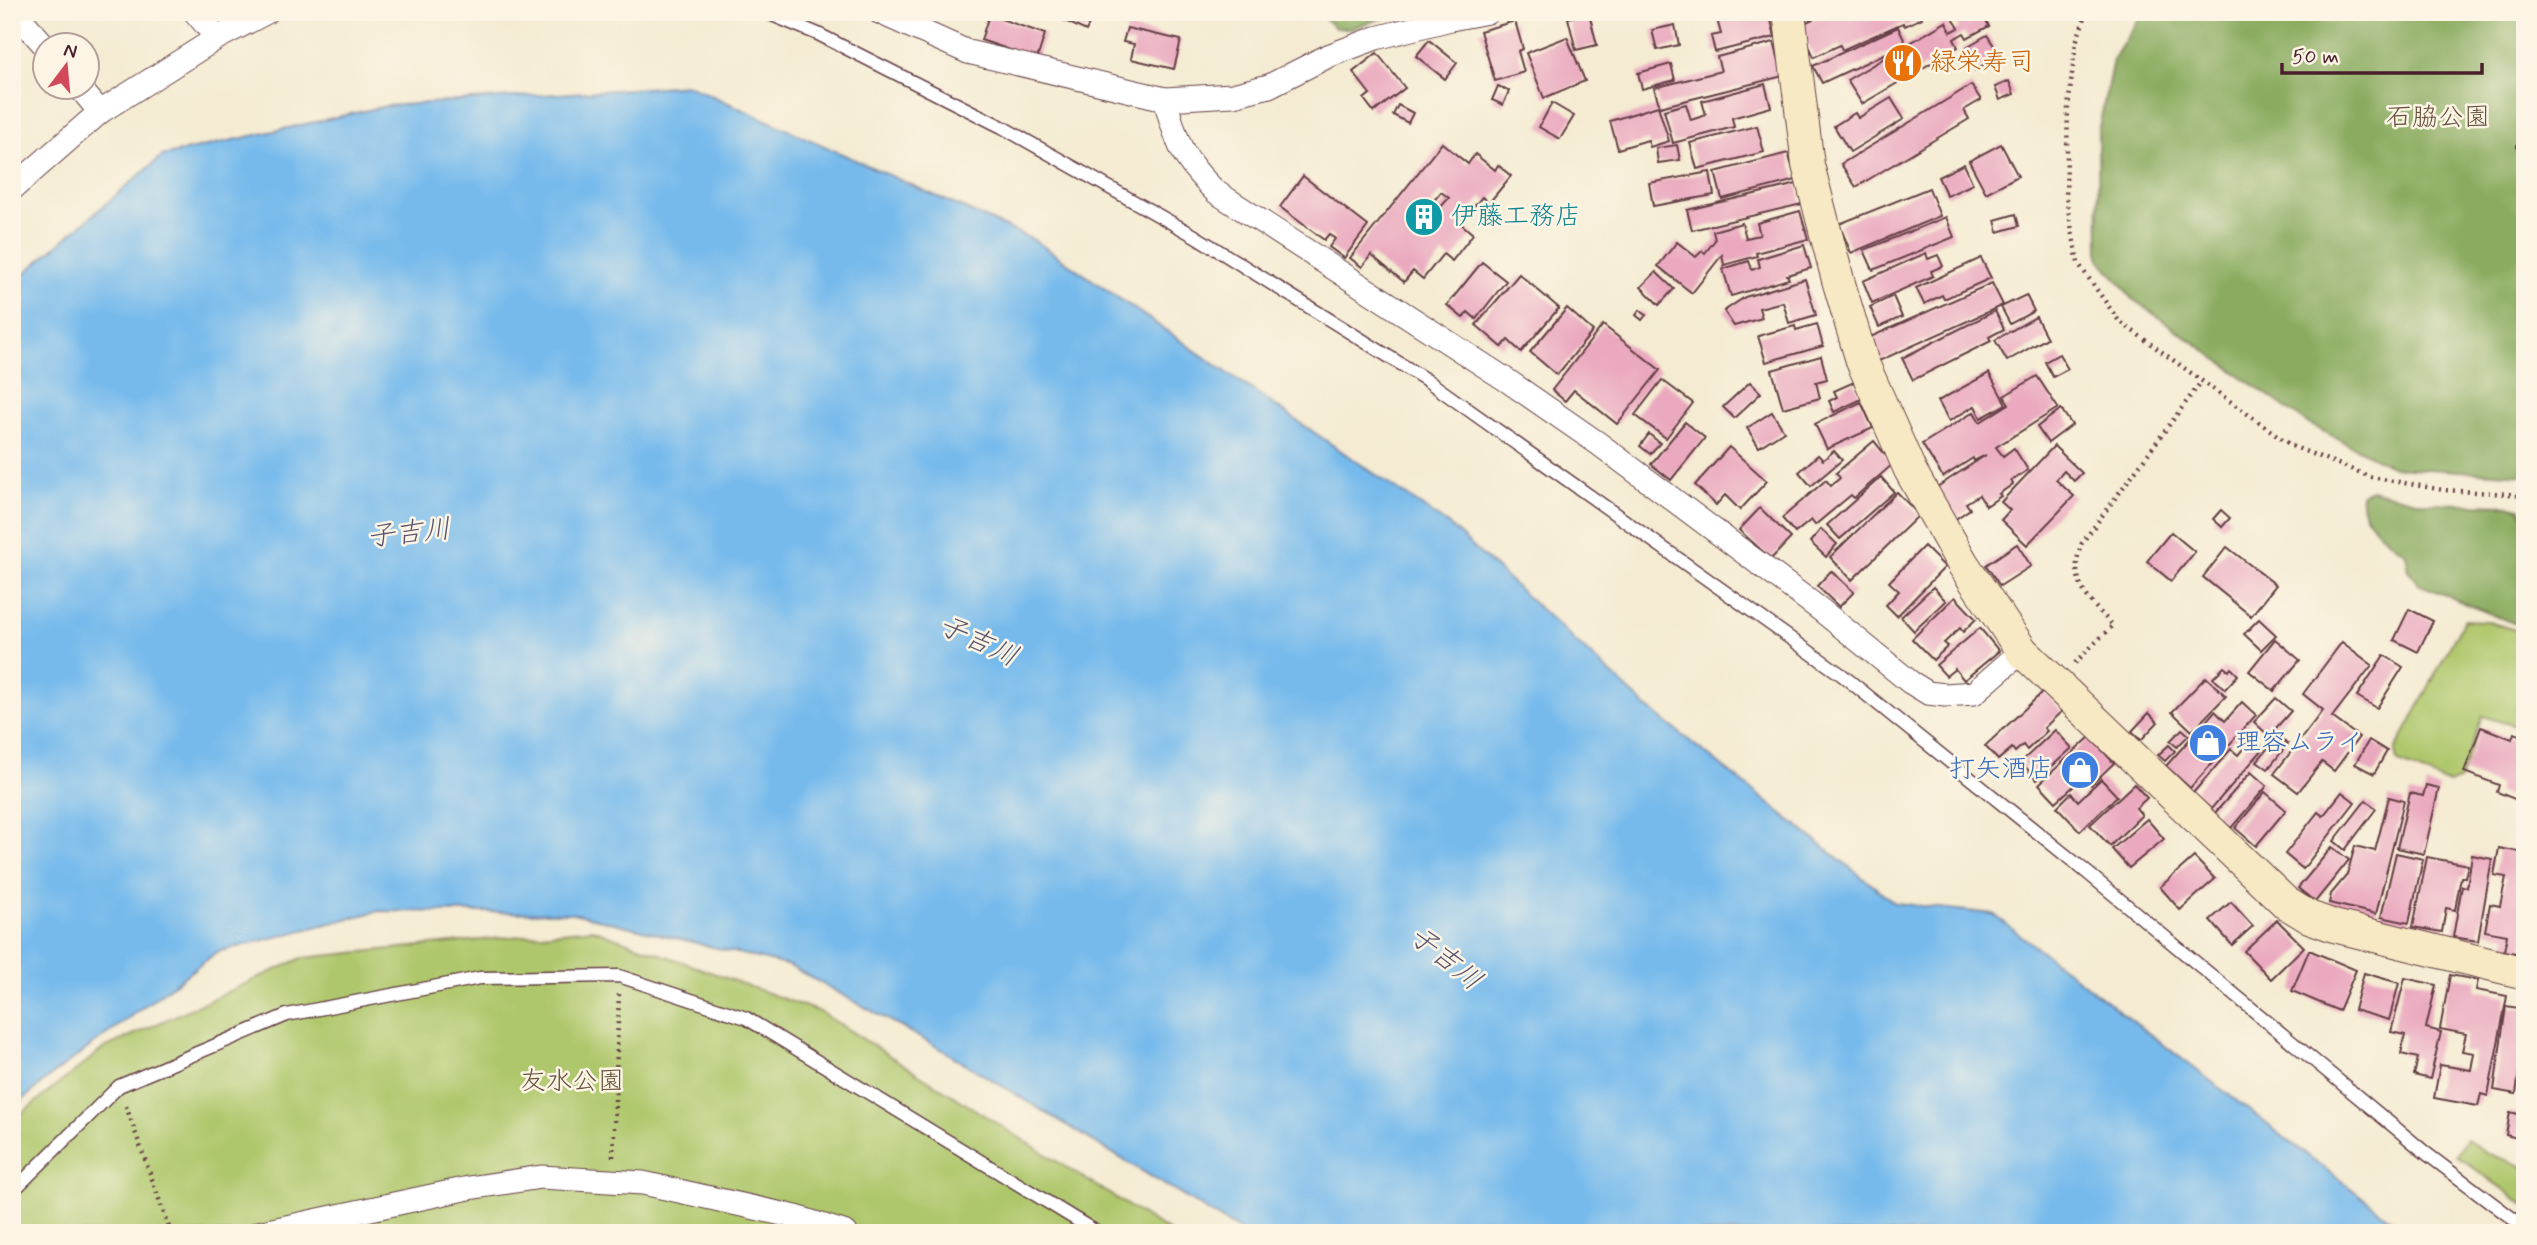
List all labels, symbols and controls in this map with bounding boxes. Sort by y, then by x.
north arrow [32,32,102,102]
scale bar [2282,32,2481,76]
text: N [61,37,80,65]
restaurant icon: 緑栄寿司 [1882,42,1924,84]
text: 50 m [2292,43,2339,71]
place label: 緑栄寿司 [1930,46,2034,80]
park label: 石脇公園 [2386,101,2490,135]
building icon: 伊藤工務店 [1403,196,1445,238]
place label: 伊藤工務店 [1451,200,1581,234]
water label: 子吉川 [365,511,453,557]
water label: 子吉川 [932,607,1024,677]
shop icon: 理容ムライ [2187,722,2229,764]
place label: 理容ムライ [2235,726,2363,760]
shop icon: 打矢酒店 [2059,749,2101,791]
place label: 打矢酒店 [1949,753,2053,787]
water label: 子吉川 [1401,918,1489,1000]
park label: 友水公園 [520,1065,624,1099]

